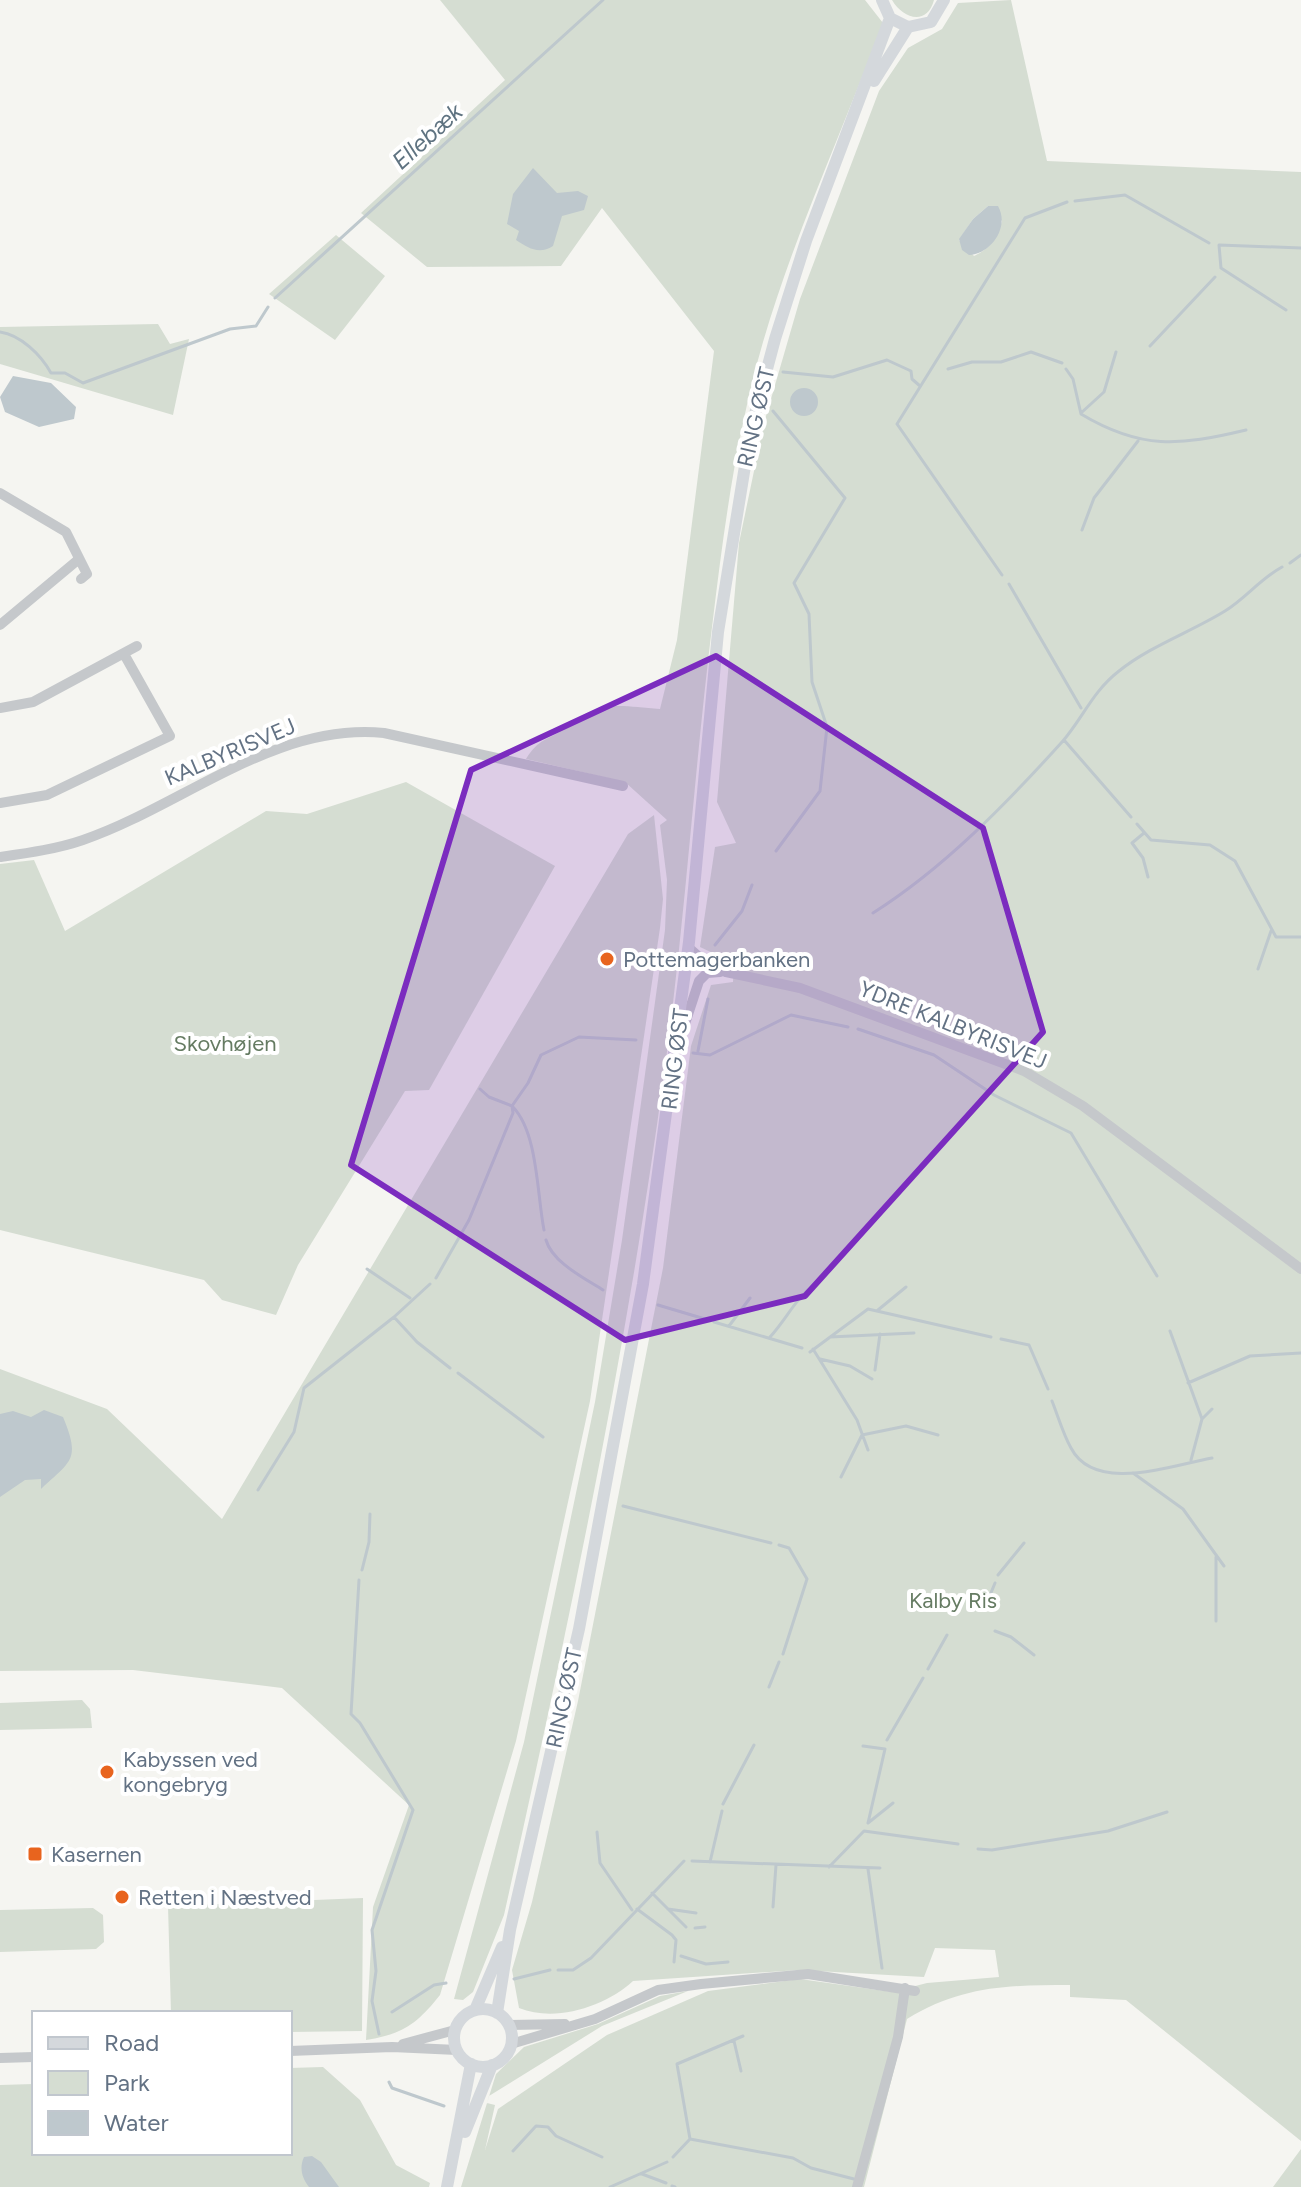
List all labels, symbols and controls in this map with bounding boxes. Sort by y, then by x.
water label: Ellebæk [386,96,469,175]
street label: RING ØST [731,364,781,470]
street label: KALBYRISVEJ [161,712,299,792]
place label: Pottemagerbanken [623,946,810,973]
marker: Pottemagerbanken [598,950,616,968]
street label: YDRE KALBYRISVEJ [855,975,1051,1075]
street label: RING ØST [655,1007,695,1111]
park label: Skovhøjen [173,1030,277,1057]
park label: Kalby Ris [909,1587,997,1614]
street label: RING ØST [540,1645,588,1751]
place label: Kabyssen ved kongebryg [123,1746,258,1798]
marker: Kabyssen ved kongebryg [98,1763,116,1781]
place label: Kasernen [51,1841,142,1868]
marker: Kasernen [26,1845,44,1863]
place label: Retten i Næstved [138,1884,312,1911]
marker: Retten i Næstved [113,1888,131,1906]
legend [32,2011,292,2155]
text: Road [104,2028,159,2057]
text: Park [104,2068,150,2097]
text: Water [104,2108,169,2137]

